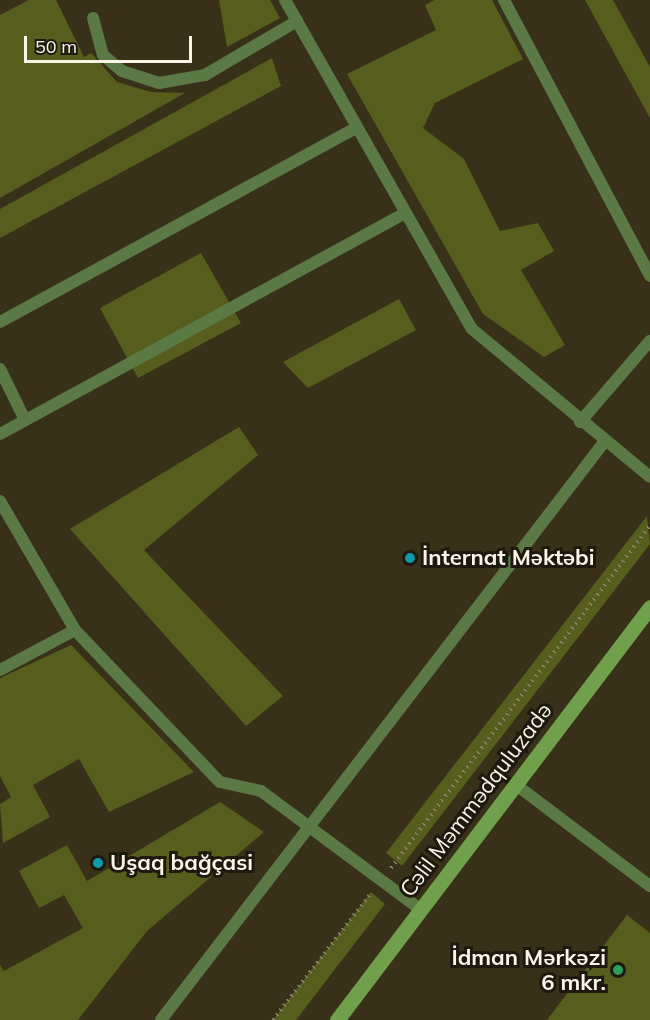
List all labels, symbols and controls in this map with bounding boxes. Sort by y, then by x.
scale bar [27,24,195,62]
text: 50 m [35,35,77,58]
place label: İnternat Məktəbi [422,545,594,571]
marker: İnternat Məktəbi [403,551,417,565]
street label: Cəlil Məmmədquluzadə [394,698,558,902]
place label: Uşaq bağçasi [110,850,253,876]
marker: Uşaq bağçasi [91,856,105,870]
place label: İdman Mәrkәzi 6 mkr. [451,944,606,996]
marker: İdman Mәrkәzi 6 mkr. [611,963,625,977]

